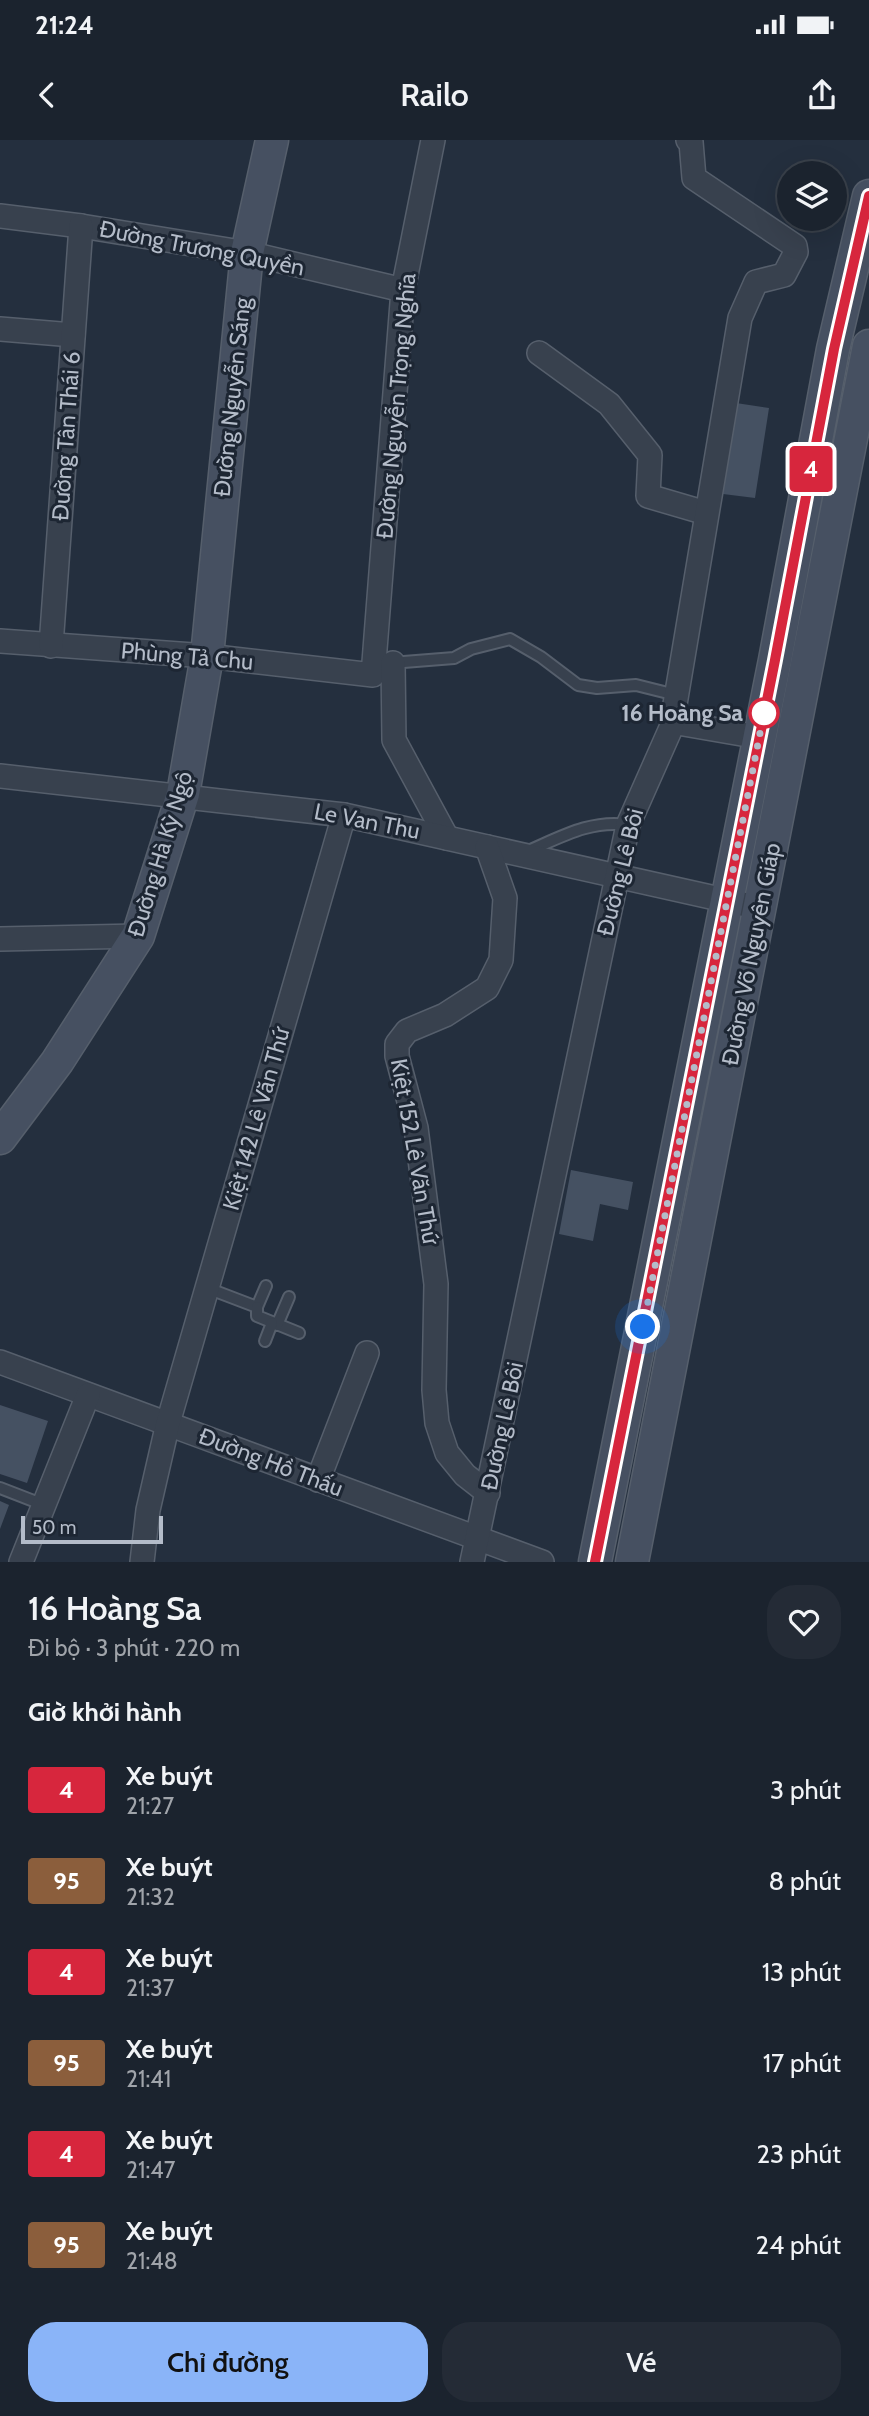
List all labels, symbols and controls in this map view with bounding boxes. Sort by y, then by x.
text: 21:24 [35,9,94,41]
text: Railo [400,75,469,114]
icon: back [28,76,66,114]
icon: share [803,76,841,114]
map controls [777,161,847,231]
button: layers [777,161,847,231]
street label: Đường Trương Quyền [97,214,307,282]
street label: Đường Nguyễn Trọng Nghĩa [370,272,422,540]
street label: Đường Nguyễn Sáng [208,295,256,498]
street label: Đường Tân Thái 6 [46,350,86,522]
line badge: 4 [788,446,834,492]
text: 4 [804,454,818,483]
street label: Phùng Tả Chu [120,636,254,676]
marker: 16 Hoàng Sa [749,698,779,728]
place label: 16 Hoàng Sa [621,699,744,727]
street label: Đường Hà Kỳ Ngộ [122,768,198,940]
street label: Le Van Thu [312,797,422,845]
street label: Đường Lê Bôi [591,805,649,939]
street label: Đường Võ Nguyên Giáp [716,840,786,1068]
street label: Kiệt 142 Lê Văn Thứ [217,1023,296,1213]
street label: Kiệt 152 Lê Văn Thứ [385,1056,445,1248]
your location [625,1309,660,1344]
street label: Đường Lê Bôi [475,1359,529,1493]
street label: Đường Hồ Thấu [195,1422,347,1502]
scale bar [21,1513,163,1545]
text: 50 m [32,1516,76,1539]
button: heart [767,1585,841,1659]
text: 16 Hoàng Sa [28,1588,201,1628]
text: Đi bộ · 3 phút · 220 m [28,1634,240,1662]
text: Giờ khởi hành [28,1696,182,1728]
text: Xe buýt [126,1760,213,1792]
text: 3 phút [770,1774,841,1806]
text: 4 [59,1775,74,1804]
text: 21:27 [126,1792,174,1820]
text: Xe buýt [126,1851,213,1883]
text: 8 phút [768,1865,841,1897]
text: 95 [53,1866,80,1895]
text: 21:32 [126,1883,175,1911]
text: Xe buýt [126,1942,213,1974]
text: 13 phút [762,1956,841,1988]
text: 4 [59,1957,74,1986]
text: 21:37 [126,1974,174,2002]
text: Xe buýt [126,2033,213,2065]
text: 17 phút [763,2047,841,2079]
text: 95 [53,2048,80,2077]
text: 21:41 [126,2065,171,2093]
text: Xe buýt [126,2124,213,2156]
text: 23 phút [756,2138,841,2170]
text: 4 [59,2139,74,2168]
text: 21:47 [126,2156,175,2184]
text: Xe buýt [126,2215,213,2247]
text: 24 phút [756,2229,841,2261]
text: 95 [53,2230,80,2259]
text: 21:48 [126,2247,178,2275]
button: Chỉ đường [28,2322,428,2402]
button: Vé [442,2322,841,2402]

